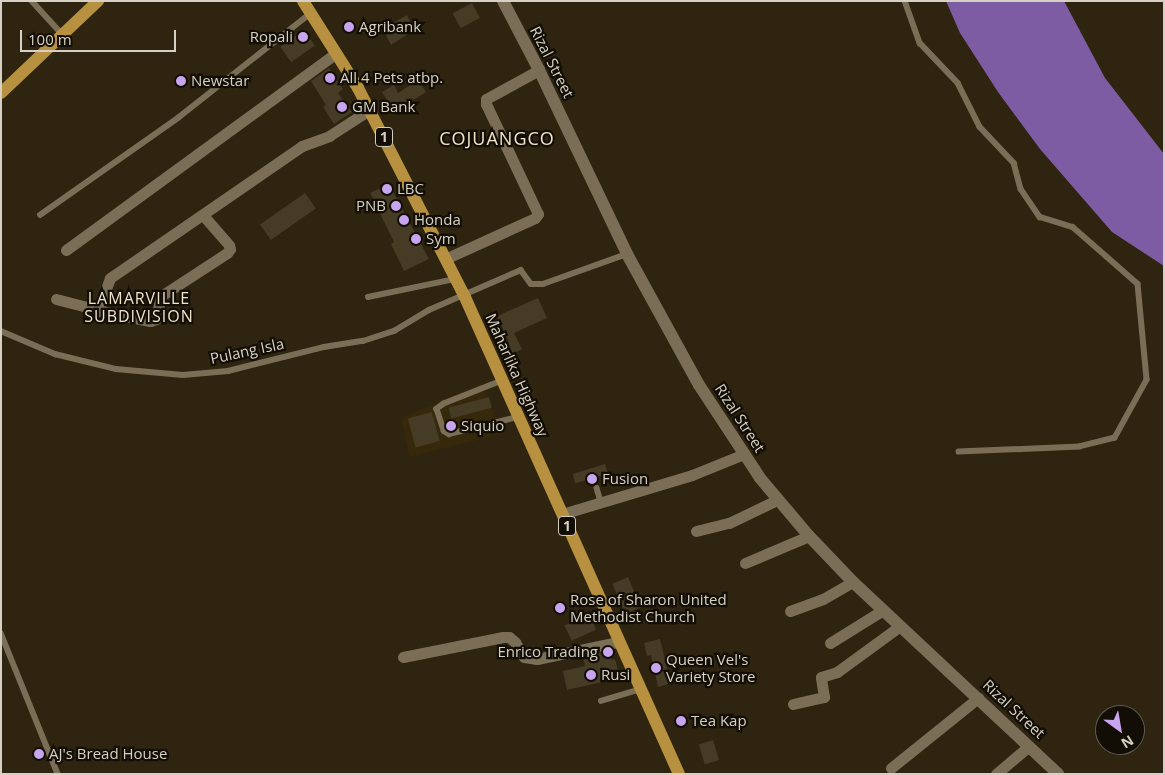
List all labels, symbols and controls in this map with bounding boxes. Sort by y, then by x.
place label: Agribank [359,18,421,36]
scale bar [22,20,179,52]
marker: Agribank [343,21,355,33]
street label: Rizal Street [526,23,578,101]
place label: Ropali [250,28,293,46]
text: 100 m [28,29,72,49]
marker: Ropali [297,31,309,43]
place label: All 4 Pets atbp. [340,69,443,87]
place label: Newstar [191,72,249,90]
marker: All 4 Pets atbp. [324,72,336,84]
marker: Newstar [175,75,187,87]
place label: GM Bank [352,98,415,116]
marker: GM Bank [336,101,348,113]
road number: 1 [374,125,394,148]
district label: COJUANGCO [438,127,556,149]
place label: LBC [397,180,424,198]
marker: LBC [381,183,393,195]
place label: PNB [356,197,386,215]
marker: PNB [390,200,402,212]
place label: Honda [414,211,461,229]
marker: Honda [398,214,410,226]
place label: Sym [426,230,456,248]
marker: Sym [410,233,422,245]
district label: LAMARVILLE SUBDIVISION [83,288,195,326]
street label: Maharlika Highway [482,311,552,439]
street label: Pulang Isla [208,334,286,368]
street label: Rizal Street [711,380,769,456]
place label: Siquio [461,417,504,435]
marker: Siquio [445,420,457,432]
place label: Fusion [602,470,648,488]
marker: Fusion [586,473,598,485]
road number: 1 [557,514,577,538]
place label: Rose of Sharon United Methodist Church [570,590,727,625]
marker: Rose of Sharon United Methodist Church [554,602,566,614]
place label: Enrico Trading [497,643,598,661]
marker: Enrico Trading [602,646,614,658]
place label: Queen Vel's Variety Store [666,650,756,685]
marker: Queen Vel's Variety Store [650,662,662,674]
place label: Rusi [601,666,630,684]
marker: Rusi [585,669,597,681]
street label: Rizal Street [979,676,1049,742]
north arrow [1095,705,1145,755]
place label: Tea Kap [691,712,747,730]
marker: Tea Kap [675,715,687,727]
text: N [1118,731,1138,753]
place label: AJ's Bread House [49,745,167,763]
marker: AJ's Bread House [33,748,45,760]

